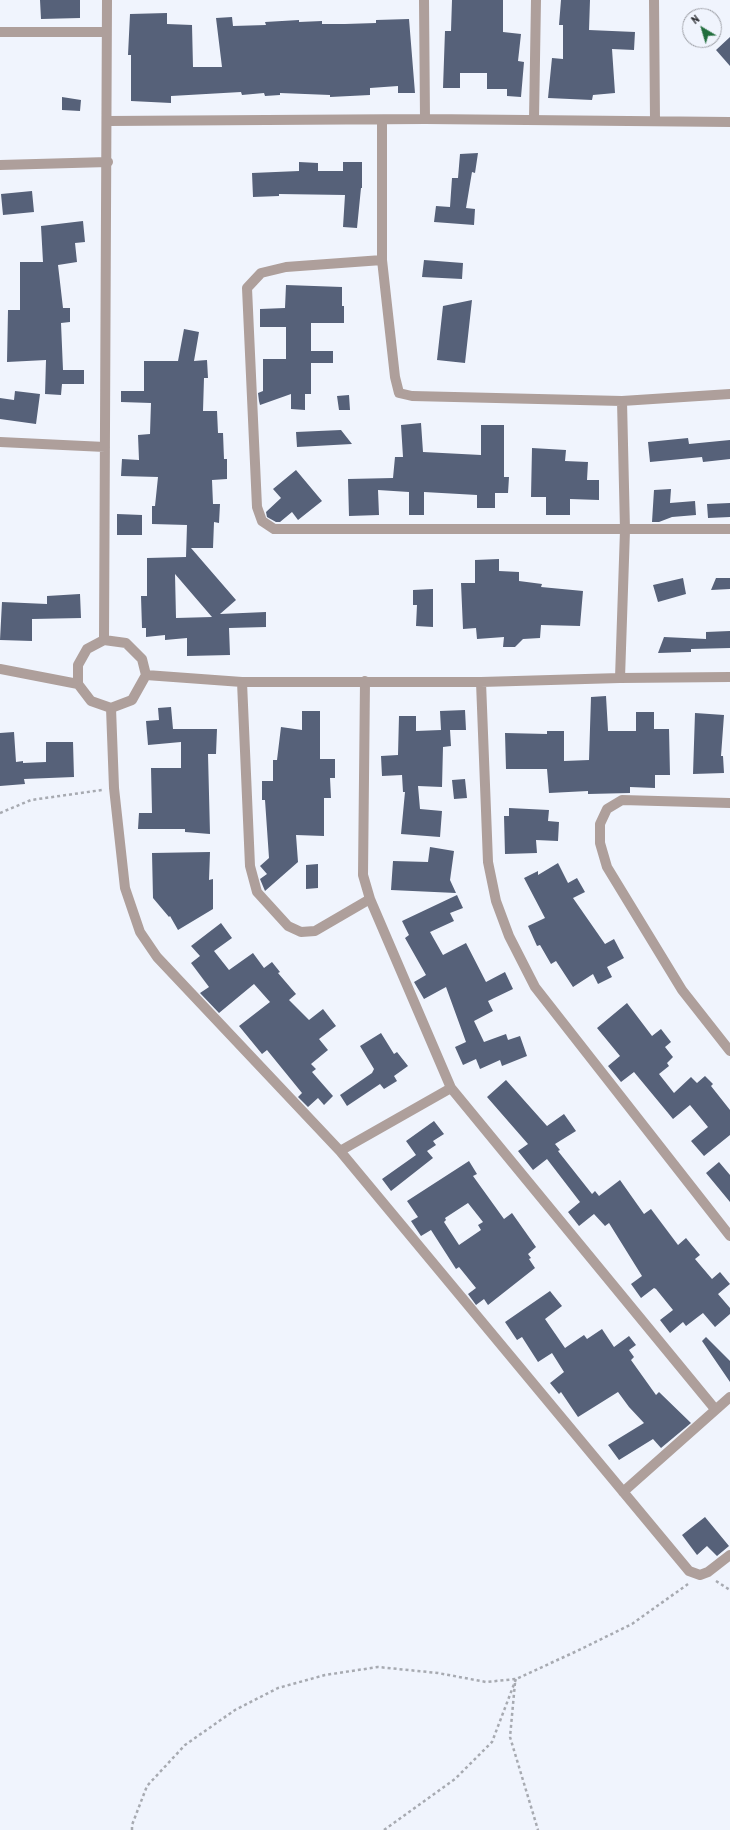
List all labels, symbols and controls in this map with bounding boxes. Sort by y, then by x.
north arrow [682,8,722,48]
text: N [688,12,702,27]

